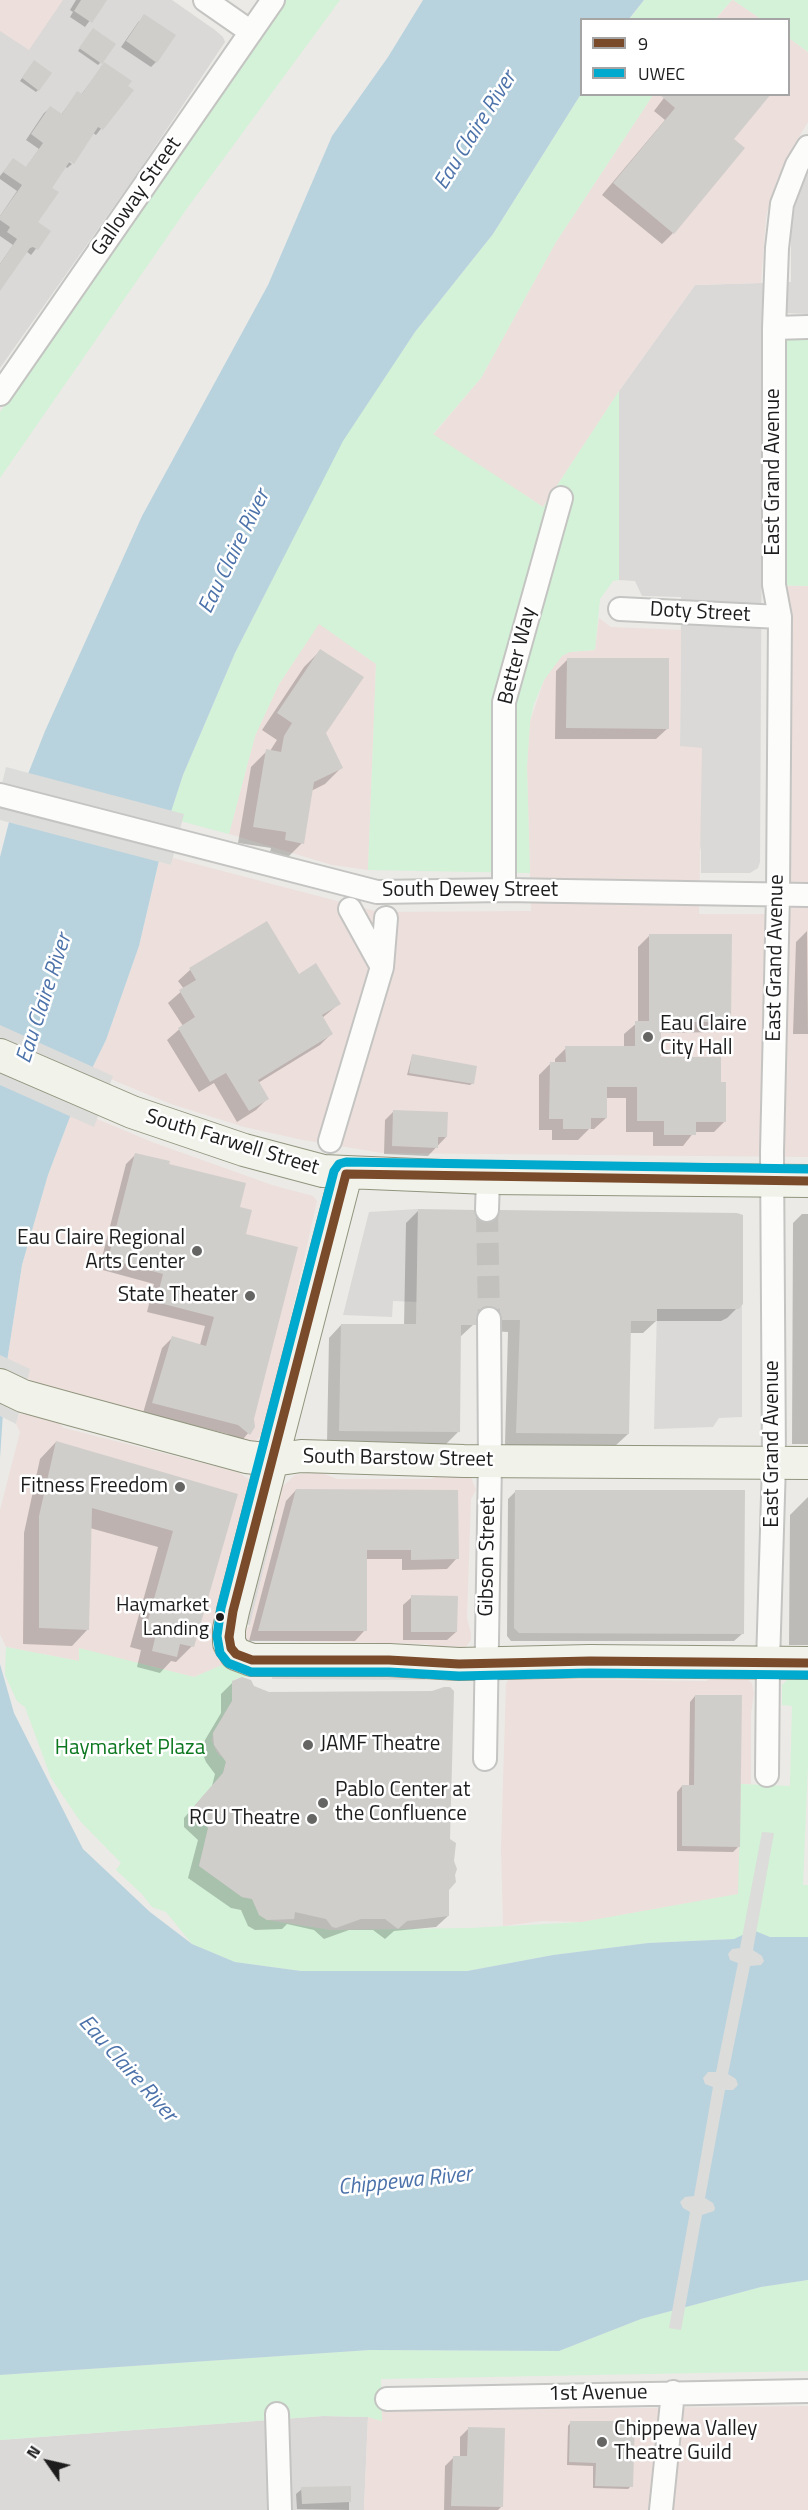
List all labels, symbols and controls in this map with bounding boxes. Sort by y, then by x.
legend [580,18,790,96]
text: 9 [638,30,648,57]
text: UWEC [638,60,685,87]
water label: Eau Claire River [429,67,523,195]
street label: Galloway Street [87,133,187,261]
street label: East Grand Avenue [761,388,787,556]
water label: Eau Claire River [194,486,276,618]
street label: Doty Street [649,598,751,628]
street label: Better Way [494,605,542,707]
street label: East Grand Avenue [762,874,790,1042]
street label: South Dewey Street [382,878,558,904]
water label: Eau Claire River [12,931,78,1067]
place label: Eau Claire City Hall [660,1012,747,1062]
marker: Eau Claire City Hall [641,1030,655,1044]
street label: South Farwell Street [142,1105,322,1181]
place label: Eau Claire Regional Arts Center [17,1226,185,1276]
marker: Eau Claire Regional Arts Center [190,1244,204,1258]
place label: State Theater [118,1283,238,1309]
marker: State Theater [243,1289,257,1303]
street label: East Grand Avenue [760,1360,786,1528]
street label: South Barstow Street [303,1445,493,1473]
place label: Fitness Freedom [20,1474,168,1500]
marker: Fitness Freedom [173,1480,187,1494]
street label: Gibson Street [474,1497,502,1617]
place label: Haymarket Landing [116,1594,209,1641]
marker: Haymarket Landing [214,1611,226,1623]
place label: JAMF Theatre [320,1732,440,1758]
park label: Haymarket Plaza [55,1736,205,1762]
marker: JAMF Theatre [301,1738,315,1752]
place label: Pablo Center at the Confluence [335,1778,470,1828]
marker: Pablo Center at the Confluence [316,1796,330,1810]
place label: RCU Theatre [189,1806,300,1832]
marker: RCU Theatre [305,1812,319,1826]
water label: Eau Claire River [72,2010,182,2128]
water label: Chippewa River [337,2162,473,2202]
street label: 1st Avenue [548,2381,648,2407]
place label: Chippewa Valley Theatre Guild [614,2417,757,2467]
north arrow [18,2432,78,2492]
marker: Chippewa Valley Theatre Guild [595,2435,609,2449]
text: N [20,2441,46,2463]

